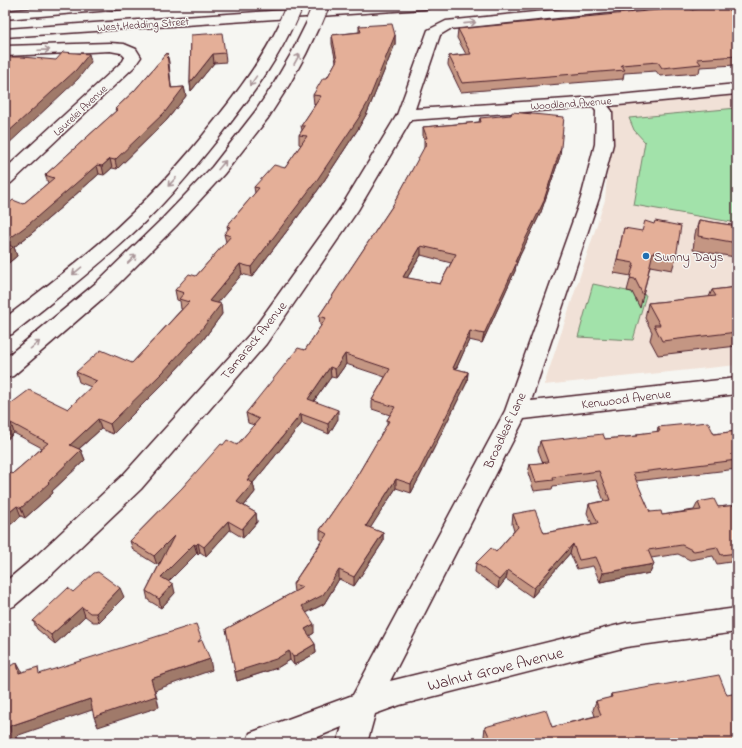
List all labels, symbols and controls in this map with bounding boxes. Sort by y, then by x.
street label: West Hedding Street [97,14,190,37]
one-way arrow [463,19,476,26]
one-way arrow [37,46,50,53]
one-way arrow [293,53,301,65]
one-way arrow [249,75,257,86]
street label: Laurelei Avenue [50,81,111,140]
street label: Woodland Avenue [530,93,612,115]
one-way arrow [218,159,227,170]
one-way arrow [167,177,176,187]
place label: Sunny Days [654,248,724,268]
marker: Sunny Days [641,251,651,261]
one-way arrow [127,254,137,264]
one-way arrow [72,267,82,276]
street label: Tamarack Avenue [217,297,292,384]
one-way arrow [30,340,41,349]
street label: Kenwood Avenue [580,385,672,414]
street label: Broadleaf Lane [479,389,531,473]
street label: Walnut Grove Avenue [425,641,567,698]

